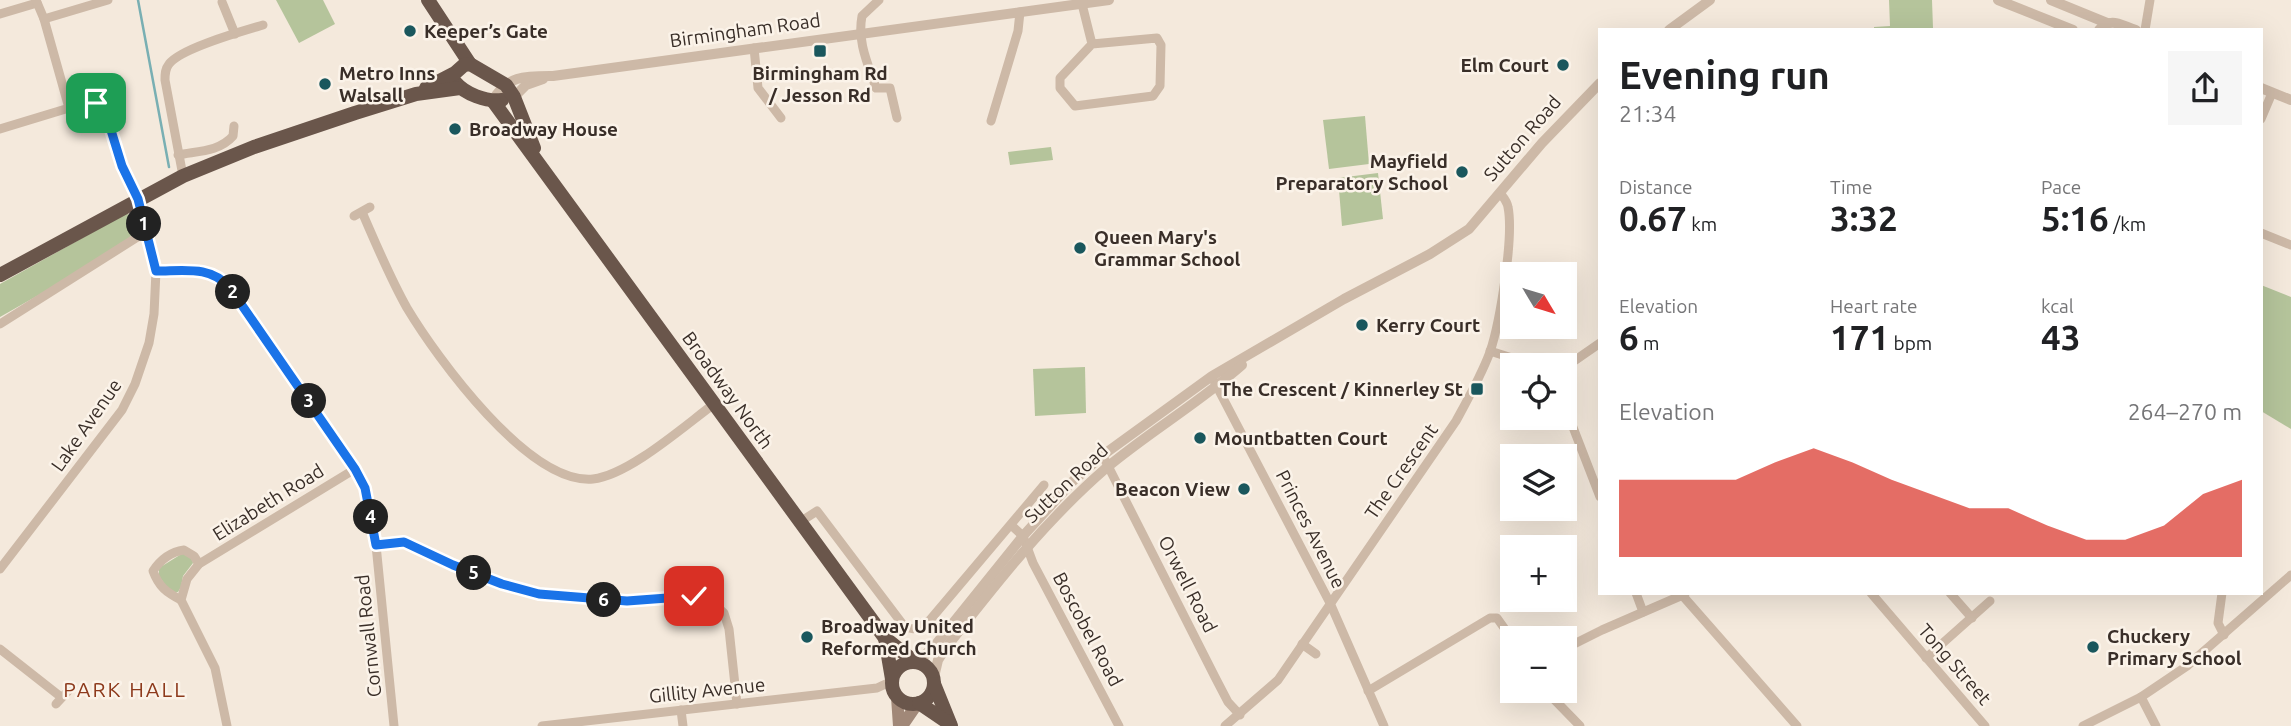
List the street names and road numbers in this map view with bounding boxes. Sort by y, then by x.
street label: Birmingham Road [668,9,822,51]
street label: Sutton Road [1479,91,1565,185]
street label: Broadway North [678,327,778,453]
street label: Lake Avenue [46,375,126,475]
street label: The Crescent [1360,419,1442,523]
street label: Sutton Road [1020,439,1112,527]
street label: Elizabeth Road [208,459,328,545]
street label: Princes Avenue [1272,466,1350,592]
street label: Orwell Road [1154,532,1222,636]
street label: Boscobel Road [1049,568,1127,690]
street label: Cornwall Road [351,574,385,698]
street label: Tong Street [1914,619,1996,709]
street label: Gillity Avenue [648,673,766,707]

